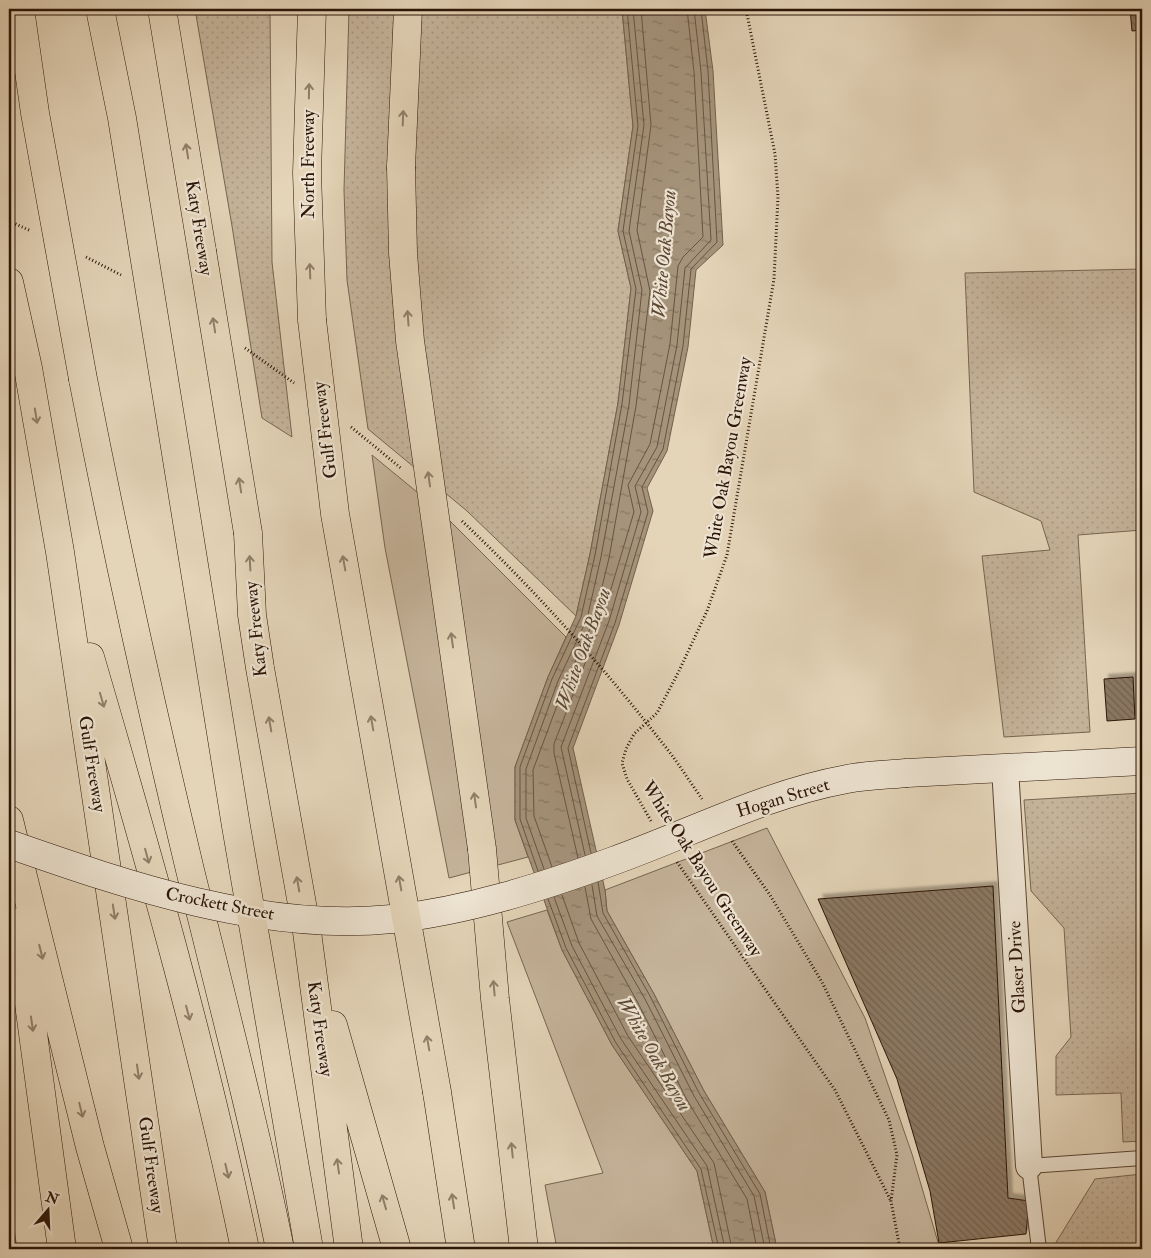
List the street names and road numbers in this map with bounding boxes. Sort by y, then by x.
street label: North Freeway [297,108,320,218]
street label: Katy Freeway [180,179,218,278]
street label: White Oak Bayou Greenway [699,354,757,562]
street label: Gulf Freeway [308,379,342,480]
street label: Katy Freeway [239,579,272,678]
street label: Gulf Freeway [73,714,111,815]
street label: Hogan Street [734,773,832,823]
street label: White Oak Bayou Greenway [636,776,768,962]
street label: Crockett Street [164,882,276,926]
street label: Glaser Drive [1003,920,1031,1014]
street label: Katy Freeway [302,980,338,1079]
street label: Gulf Freeway [133,1115,169,1216]

